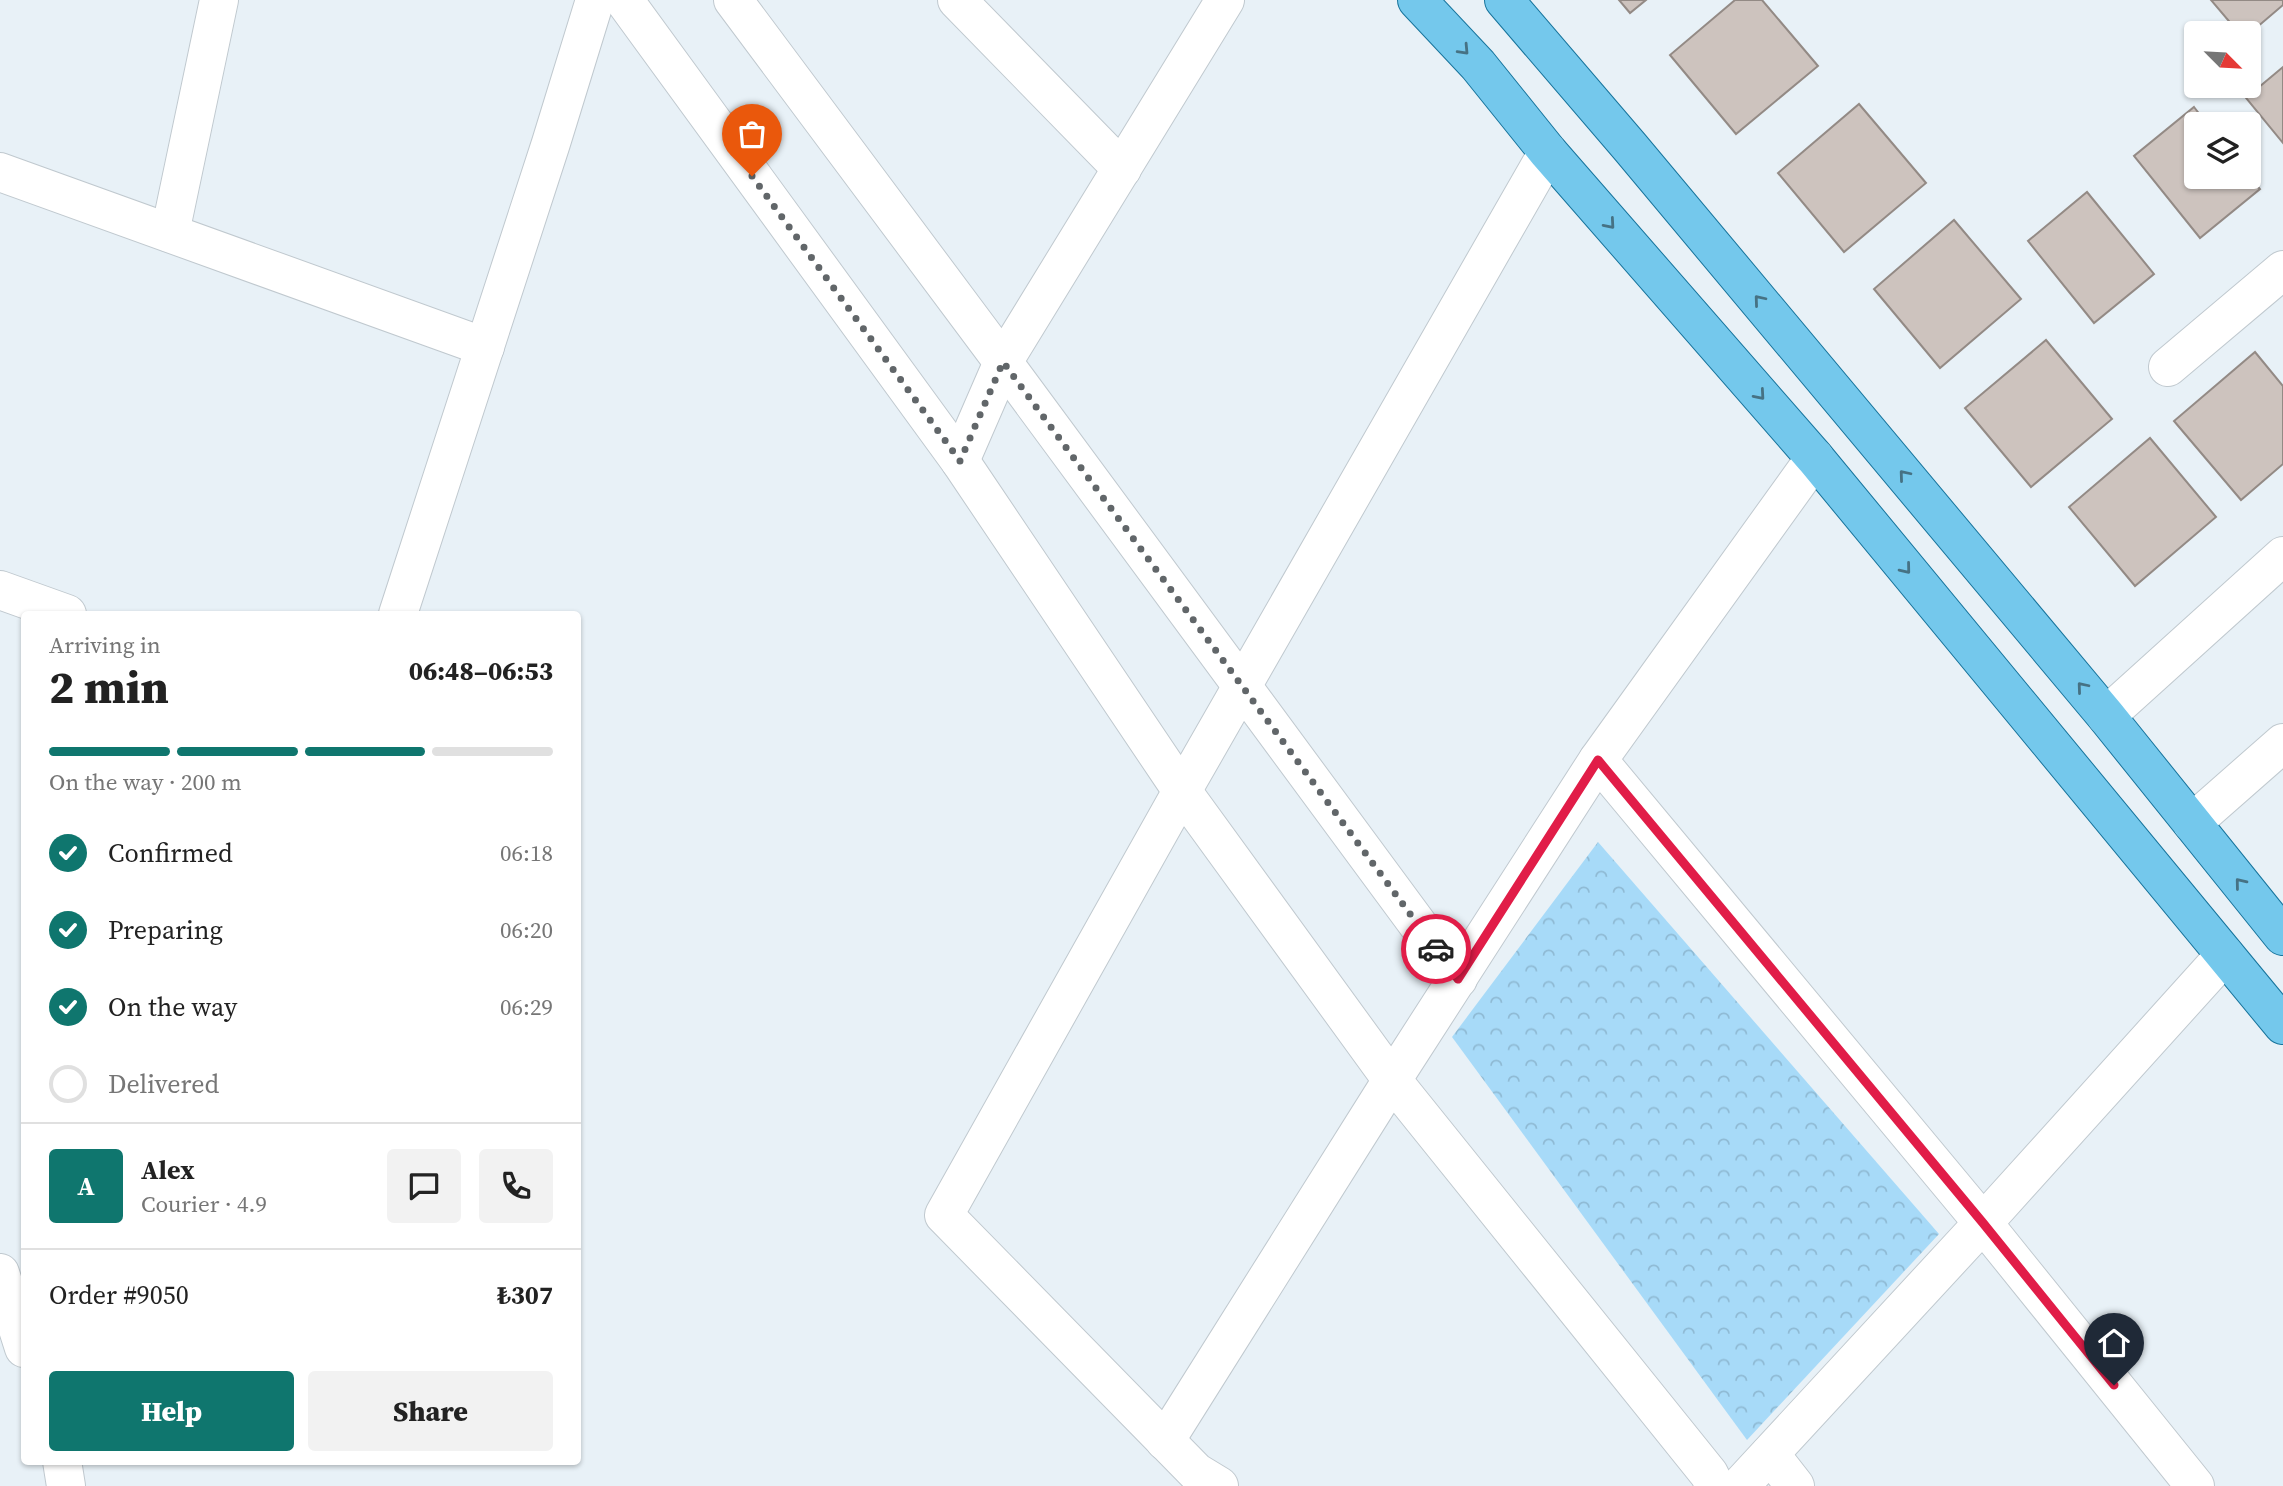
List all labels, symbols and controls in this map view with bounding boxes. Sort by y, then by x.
north arrow [2184,21,2261,98]
map controls [2184,21,2261,189]
one-way arrow [1455,42,1468,55]
pin [722,104,782,176]
button: layers [2184,112,2261,189]
icon: bag [733,115,771,153]
one-way arrow [1602,215,1614,228]
one-way arrow [1754,296,1767,308]
one-way arrow [1752,387,1764,400]
one-way arrow [1900,470,1913,482]
one-way arrow [1898,562,1911,574]
text: Arriving in [49,629,161,661]
text: 06:48–06:53 [409,653,553,689]
text: 2 min [49,655,169,718]
one-way arrow [2077,682,2090,695]
text: On the way · 200 m [49,766,242,798]
icon: check [49,834,87,872]
text: Confirmed [108,835,233,871]
text: 06:18 [500,837,553,869]
one-way arrow [2236,878,2248,891]
icon: check [49,911,87,949]
text: Preparing [108,912,223,948]
text: 06:20 [500,914,553,946]
courier [1401,914,1471,984]
icon: car [1417,930,1455,968]
icon: check [49,988,87,1026]
text: On the way [108,989,237,1025]
text: 06:29 [500,991,553,1023]
text: Delivered [108,1066,219,1102]
button: chat [387,1149,461,1223]
button: phone [479,1149,553,1223]
text: Alex [141,1152,195,1188]
text: A [77,1168,95,1204]
text: Courier · 4.9 [141,1188,267,1220]
text: Order #9050 [49,1277,189,1313]
text: ₺307 [497,1277,553,1313]
pin [2084,1313,2144,1385]
icon: home [2095,1324,2133,1362]
button: Help [49,1371,294,1451]
button: Share [308,1371,553,1451]

